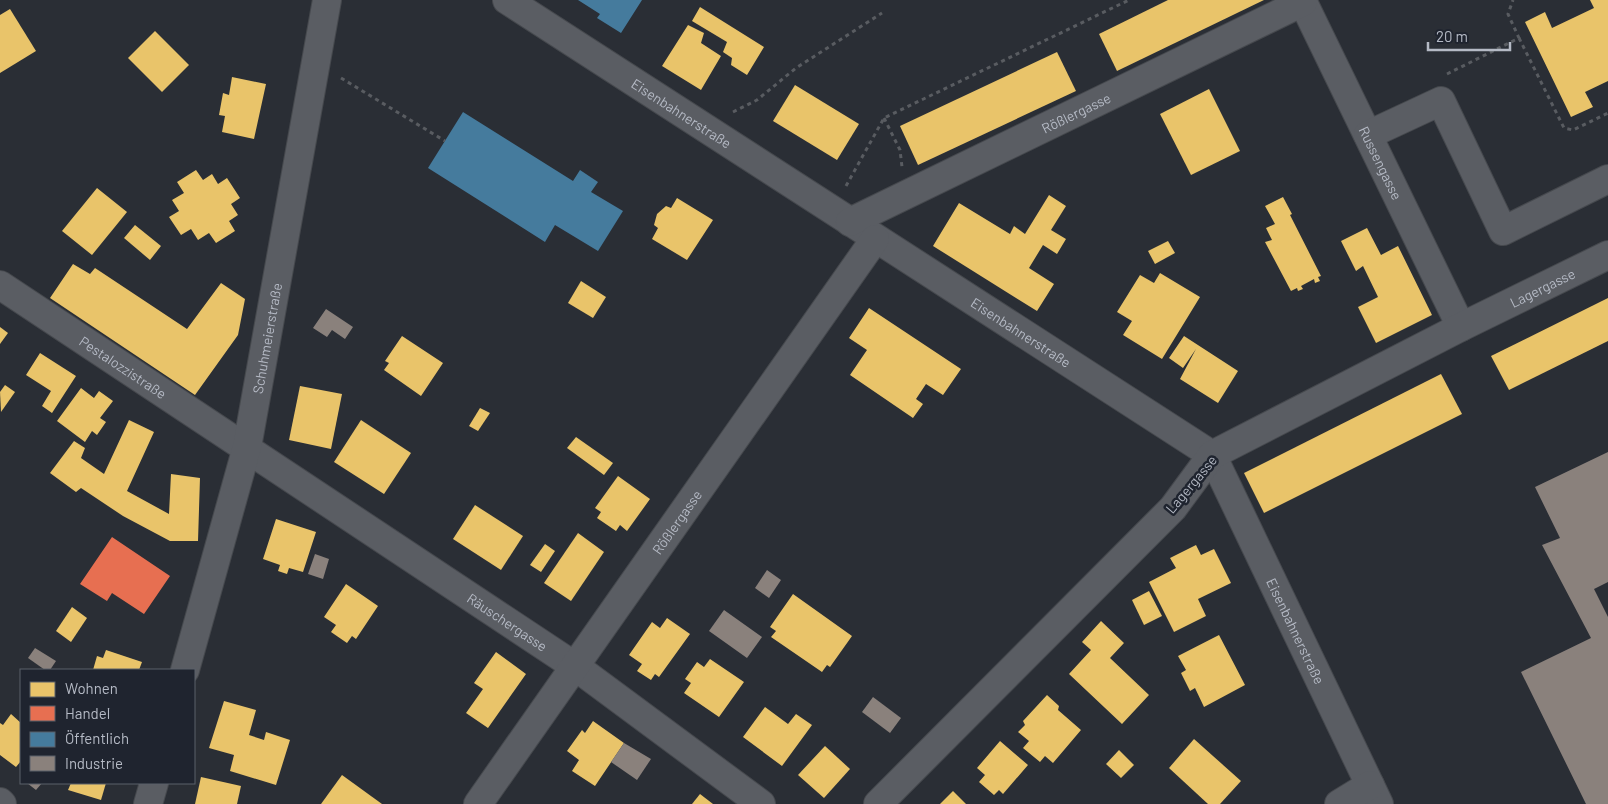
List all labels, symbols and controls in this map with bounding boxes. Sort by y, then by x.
scale bar [1428,20,1510,52]
text: 20 m [1436,27,1468,45]
street label: Eisenbahnerstraße [629,74,735,151]
street label: Rößlergasse [1038,88,1113,136]
street label: Russengasse [1356,123,1406,202]
street label: Lagergasse [1507,264,1577,310]
street label: Schuhmeierstraße [248,281,285,395]
street label: Eisenbahnerstraße [968,293,1074,370]
street label: Pestalozzistraße [77,332,170,402]
street label: Lagergasse [1162,452,1220,516]
street label: Rößlergasse [648,486,705,557]
street label: Eisenbahnerstraße [1264,575,1329,687]
street label: Räuschergasse [464,589,551,654]
legend [20,669,195,784]
text: Wohnen [65,679,118,697]
text: Handel [65,704,110,722]
text: Öffentlich [65,729,129,747]
text: Industrie [65,754,123,772]

